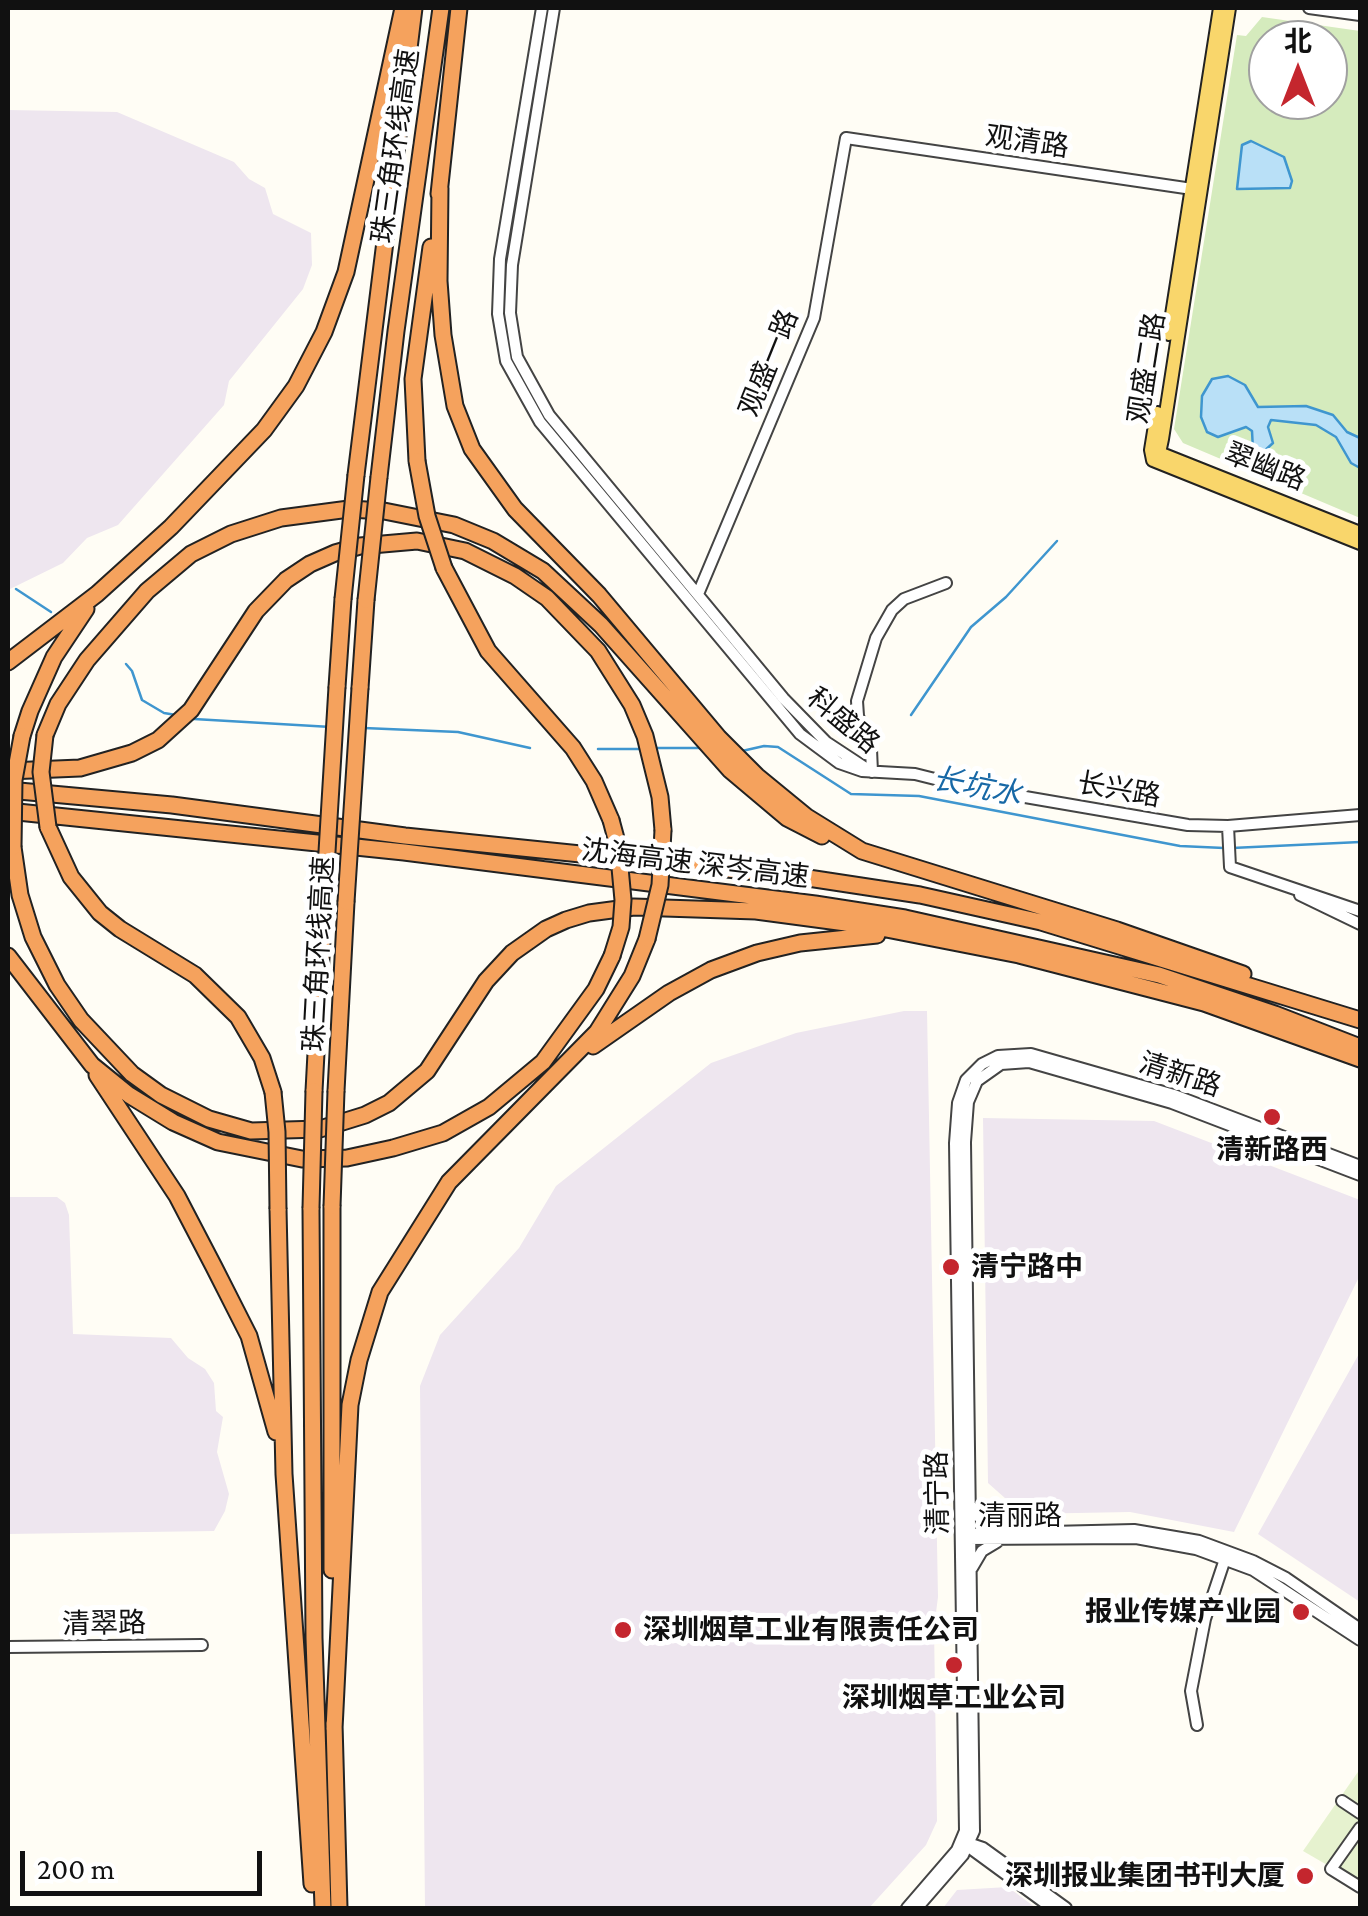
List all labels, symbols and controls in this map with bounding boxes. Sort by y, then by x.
north arrow [1248,20,1348,120]
text: 北 [1284,26,1312,57]
street label: 珠三角环线高速 [366,47,426,245]
street label: 观清路 [983,120,1071,164]
street label: 观盛一路 [732,305,806,421]
street label: 观盛二路 [1122,310,1172,426]
street label: 翠幽路 [1220,436,1310,498]
street label: 科盛路 [800,681,886,761]
water label: 长坑水 [929,761,1025,813]
street label: 长兴路 [1075,766,1163,814]
street label: 沈海高速 深岑高速 [579,833,811,895]
street label: 珠三角环线高速 [297,855,341,1053]
street label: 清新路 [1135,1046,1225,1104]
marker: 清新路西 [1261,1106,1283,1128]
place label: 清新路西 [1216,1133,1328,1167]
place label: 清宁路中 [971,1250,1083,1284]
marker: 清宁路中 [940,1256,962,1278]
street label: 清宁路 [920,1451,956,1535]
street label: 清丽路 [978,1499,1062,1533]
place label: 报业传媒产业园 [1085,1595,1281,1629]
marker: 报业传媒产业园 [1290,1601,1312,1623]
street label: 清翠路 [62,1606,146,1642]
place label: 深圳烟草工业有限责任公司 [643,1613,979,1647]
marker: 深圳烟草工业有限责任公司 [612,1619,634,1641]
marker: 深圳烟草工业公司 [943,1654,965,1676]
place label: 深圳烟草工业公司 [842,1681,1066,1715]
scale bar [25,1831,268,1893]
text: 200 m [37,1852,115,1885]
place label: 深圳报业集团书刊大厦 [1005,1859,1285,1893]
marker: 深圳报业集团书刊大厦 [1294,1865,1316,1887]

